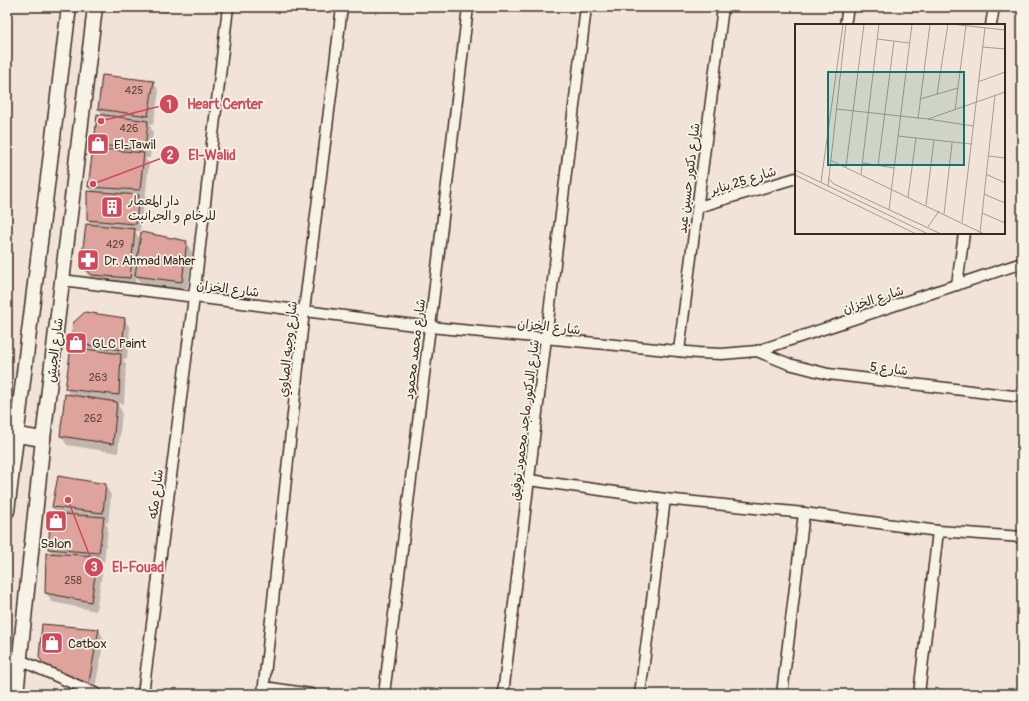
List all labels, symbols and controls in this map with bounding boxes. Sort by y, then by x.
inset map [795,24,1005,234]
house number: 425 [125,84,143,97]
callout: Heart Center [159,91,271,117]
text: Heart Center [187,96,264,113]
text: 1 [167,98,171,113]
house number: 426 [120,122,138,135]
street label: شارع دكتور حسين عيد [674,122,705,234]
shop icon: El-Tawil [85,131,111,157]
place label: El-Tawil [114,137,156,153]
callout: El-Walid [160,142,244,168]
text: El-Walid [188,147,236,164]
text: 2 [167,148,174,163]
street label: شارع 25 يناير [707,163,779,200]
place label: دار المعمار للرخام و الجرانبت [127,193,216,226]
building icon: دار المعمار للرخام و الجرانبت [99,194,125,220]
house number: 429 [106,238,124,251]
pharmacy icon: Dr. Ahmad Maher [75,247,101,273]
place label: Dr. Ahmad Maher [104,253,196,269]
street label: شارع الخزان [195,277,260,302]
street label: شارع الخزان [841,283,906,318]
street label: شارع محمد محمود [401,298,430,401]
street label: شارع وجيه الصاوي [275,300,302,398]
street label: شارع الخزان [517,316,581,339]
street label: شارع الجيش [43,317,68,384]
shop icon: GLC Paint [63,330,89,356]
place label: GLC Paint [92,336,147,352]
street label: شارع الدكتور ماجد محمود توفيق [507,339,544,502]
street label: شارع 5 [869,359,909,380]
house number: 263 [89,371,107,384]
house number: 262 [84,412,102,425]
street label: شارع مكه [145,468,168,520]
shop icon: Salon [43,508,69,534]
place label: Salon [41,536,71,552]
callout: El-Fouad [84,554,173,580]
text: El-Fouad [112,559,164,576]
text: 3 [91,560,98,575]
house number: 258 [64,574,82,587]
shop icon: Catbox [39,630,65,656]
place label: Catbox [68,636,107,652]

